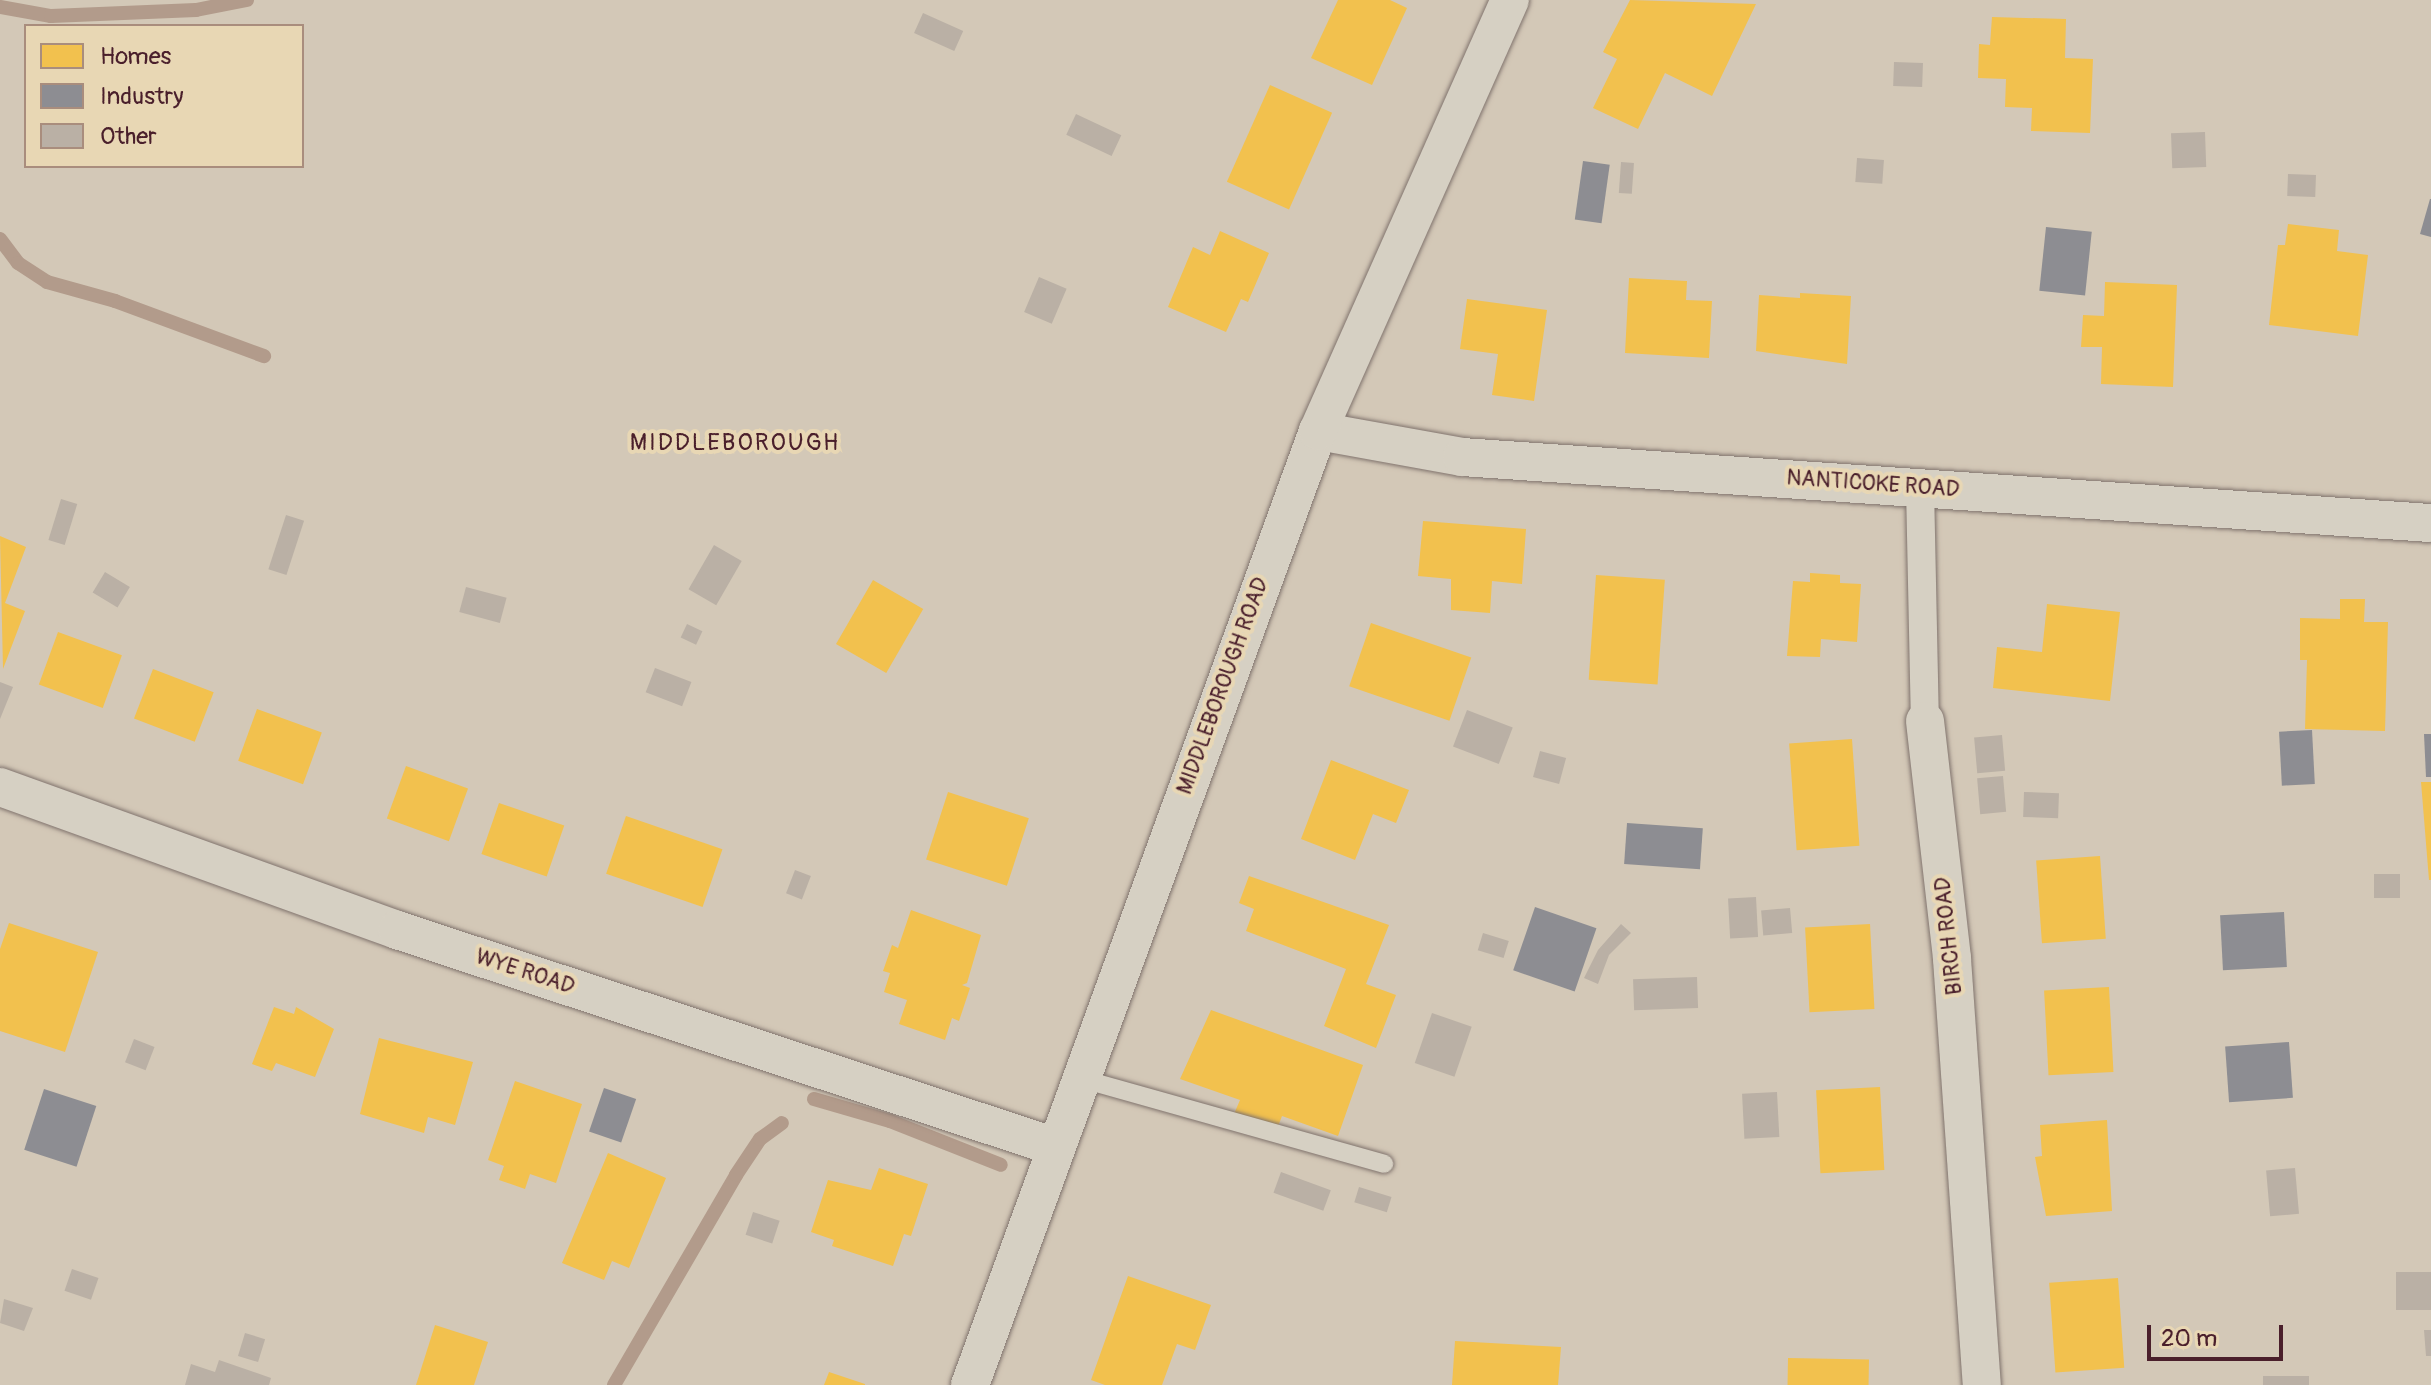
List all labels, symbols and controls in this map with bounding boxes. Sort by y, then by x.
legend [24,24,304,168]
text: Homes [100,42,171,71]
text: Industry [100,82,183,111]
text: Other [100,122,157,151]
district label: MIDDLEBOROUGH [630,429,840,457]
street label: NANTICOKE ROAD [1786,465,1960,503]
street label: MIDDLEBOROUGH ROAD [1171,574,1275,798]
street label: BIRCH ROAD [1930,876,1968,996]
street label: WYE ROAD [472,944,578,1000]
scale bar [2151,1309,2287,1359]
text: 20 m [2161,1324,2217,1353]

